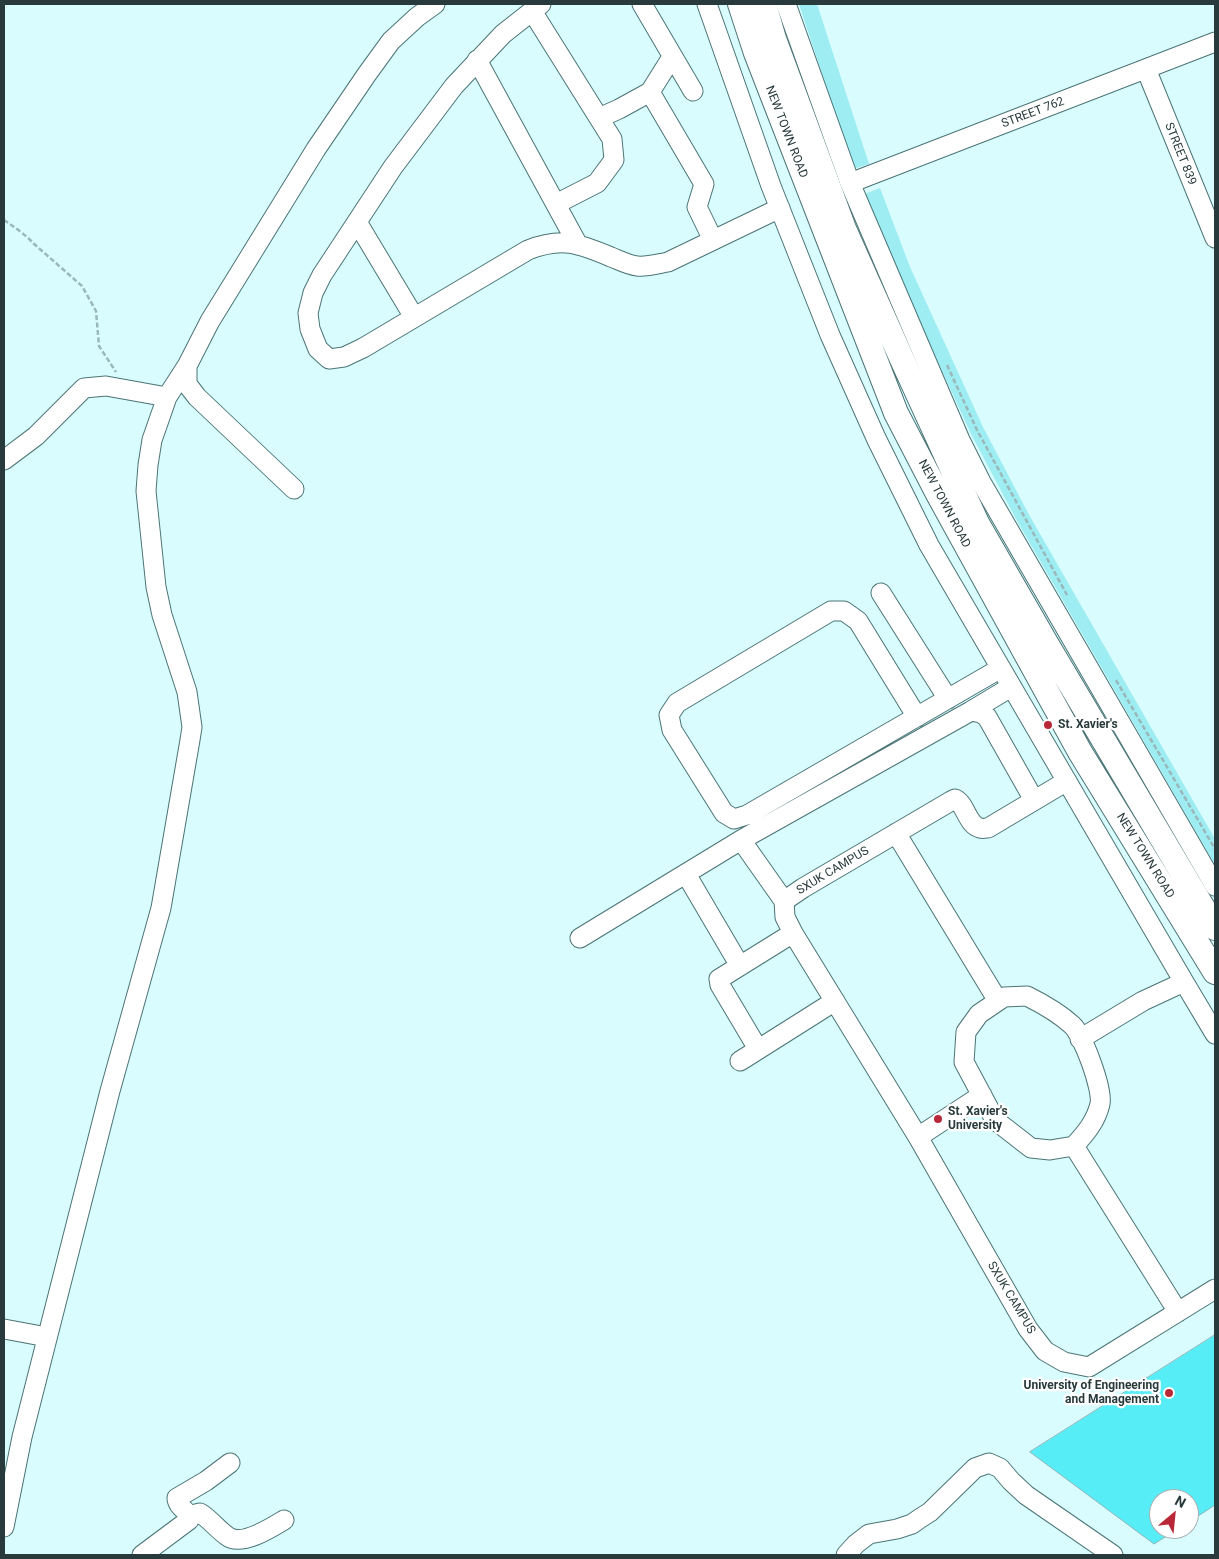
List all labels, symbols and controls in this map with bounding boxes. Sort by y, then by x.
street label: NEW TOWN ROAD [762,84,810,180]
street label: STREET 762 [1000,94,1066,132]
street label: STREET 839 [1161,121,1199,187]
street label: NEW TOWN ROAD [915,458,973,550]
place label: St. Xavier's [1058,718,1118,732]
marker: St. Xavier's [1042,719,1054,731]
street label: NEW TOWN ROAD [1113,811,1177,901]
street label: SXUK CAMPUS [794,844,872,898]
place label: St. Xavier's University [948,1105,1008,1133]
marker: St. Xavier's University [932,1113,944,1125]
street label: SXUK CAMPUS [984,1259,1038,1337]
place label: University of Engineering and Management [1023,1379,1159,1407]
marker: University of Engineering and Management [1163,1387,1175,1399]
north arrow [1149,1489,1199,1539]
text: N [1172,1492,1189,1511]

